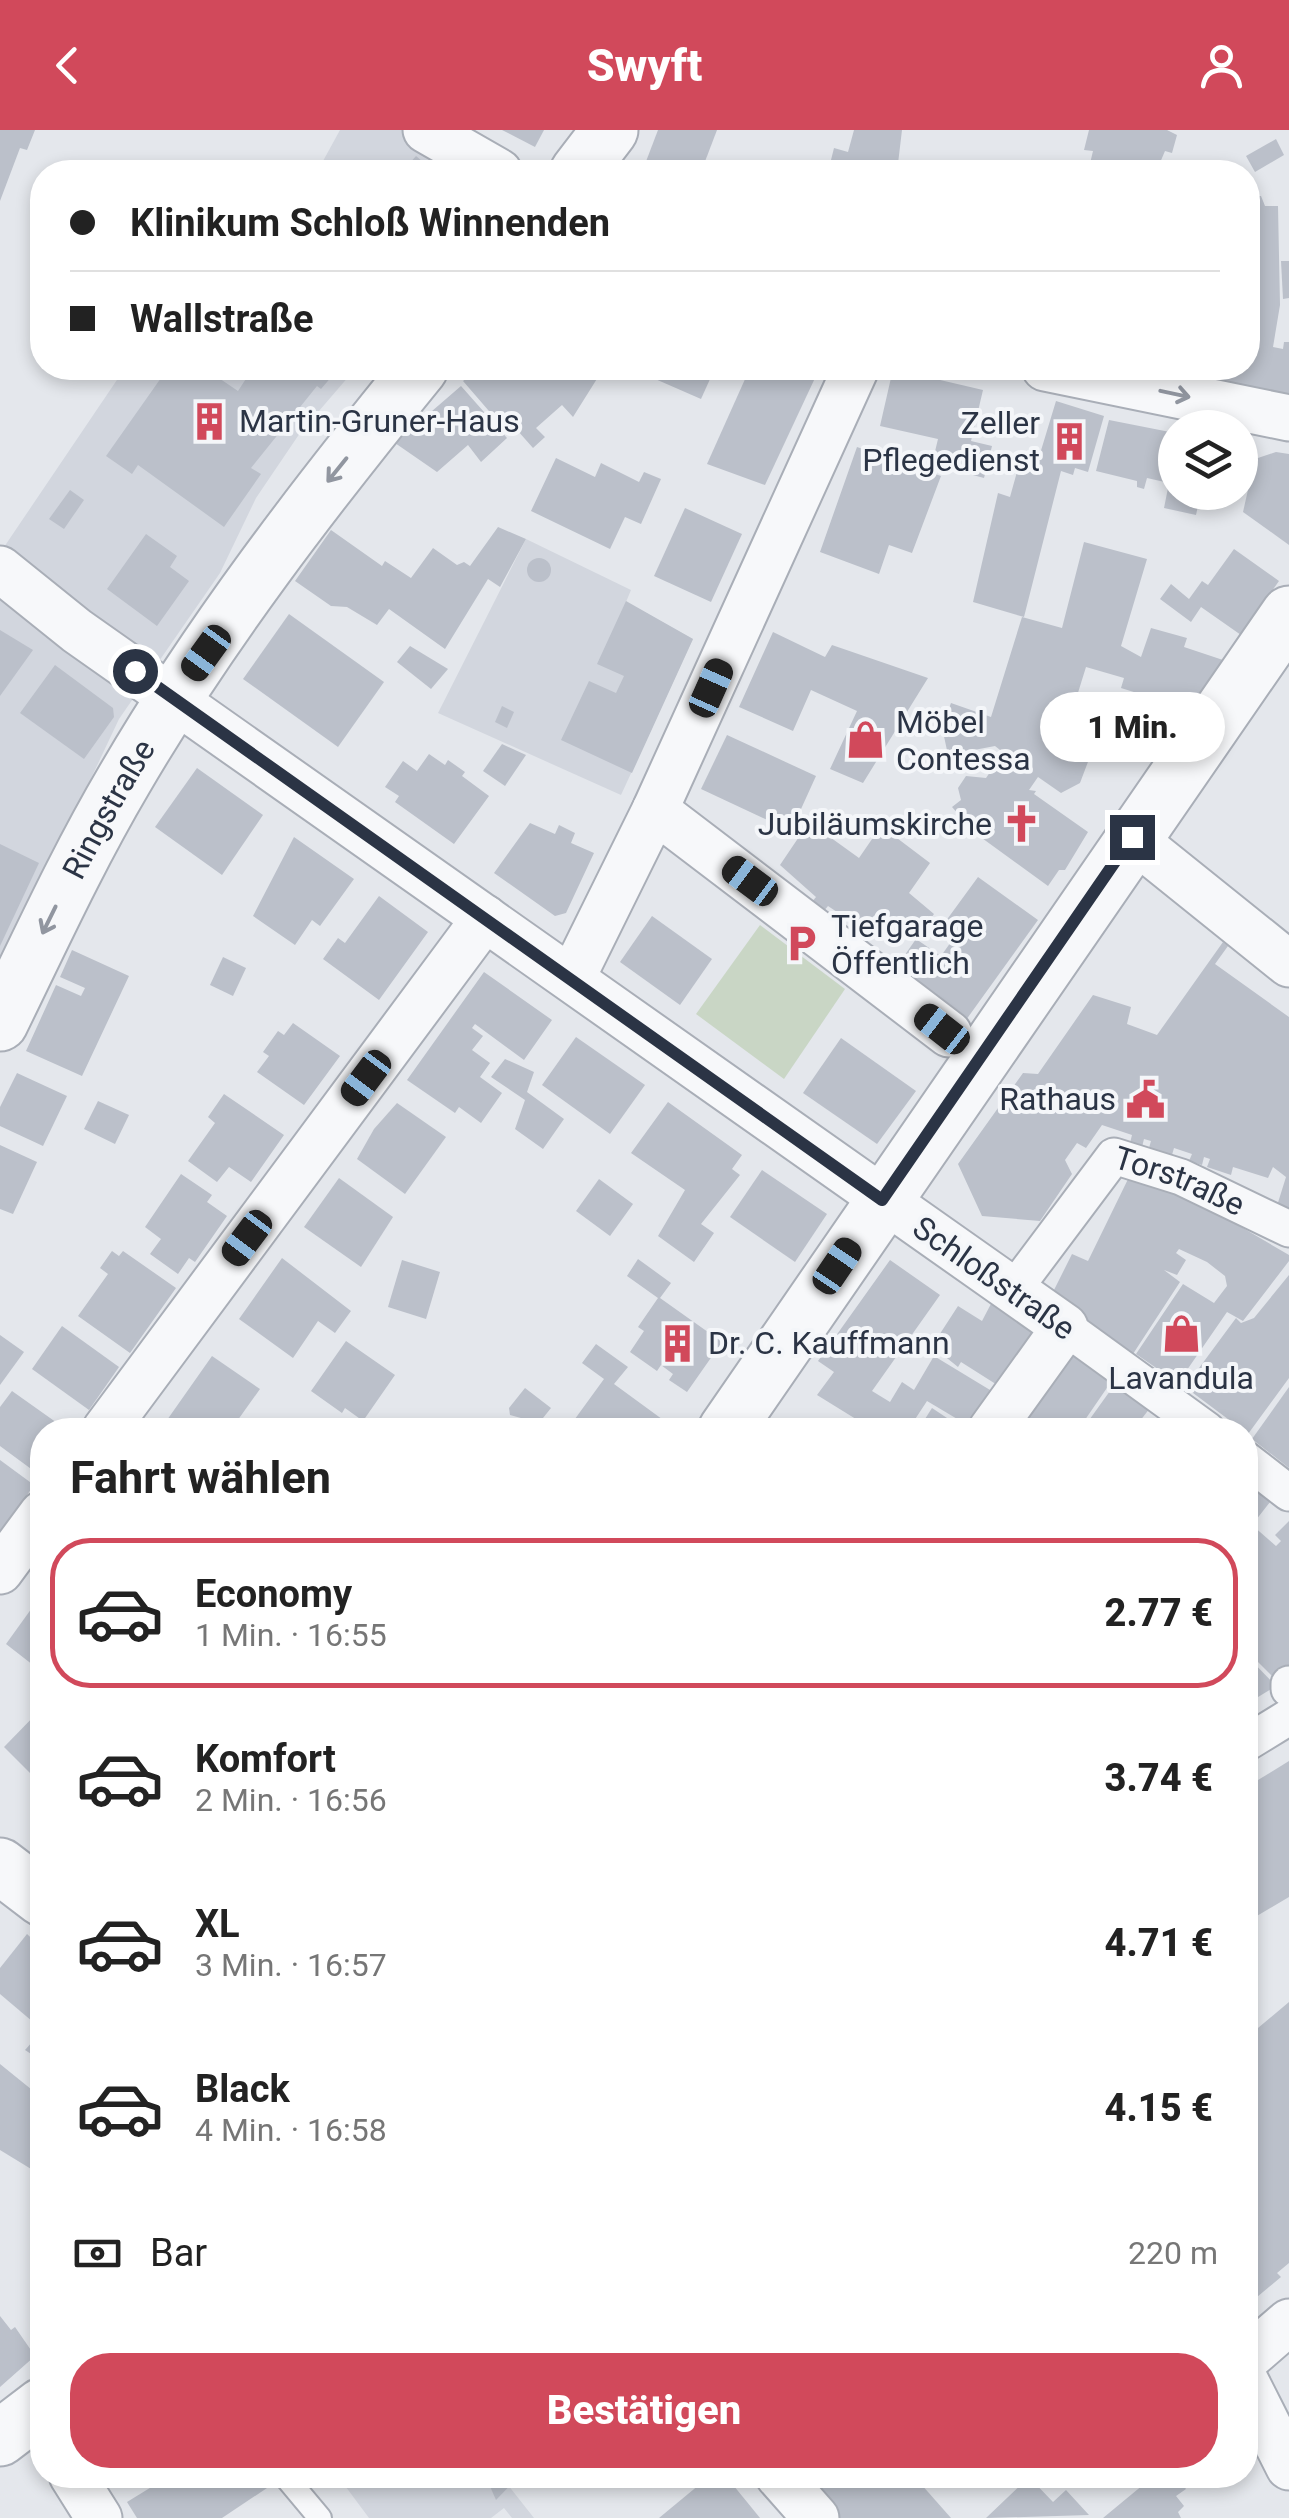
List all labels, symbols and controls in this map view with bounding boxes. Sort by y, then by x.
icon: back [40,38,95,93]
icon: person [1194,38,1249,93]
text: Swyft [587,39,702,92]
text: Klinikum Schloß Winnenden [130,201,610,245]
text: Wallstraße [130,297,314,341]
one-way arrow [1158,386,1190,405]
building icon: Martin-Gruner-Haus [188,400,230,442]
place label: Martin-Gruner-Haus [239,402,520,440]
place label: Zeller Pflegedienst [862,404,1040,479]
map controls [1158,410,1258,510]
button: layers [1158,410,1258,510]
building icon: Zeller Pflegedienst [1049,420,1091,462]
one-way arrow [326,457,348,483]
car [176,620,236,686]
route start [113,649,158,694]
car [685,654,737,722]
callout: 1 Min. [1040,692,1224,762]
place label: Möbel Contessa [896,703,1031,778]
text: 1 Min. [1087,708,1178,746]
shop icon: Möbel Contessa [845,719,887,761]
street label: Ringstraße [55,732,163,885]
church icon: Jubiläumskirche [1001,803,1043,845]
place label: Jubiläumskirche [758,805,992,843]
route end [1110,815,1155,860]
car [717,851,783,911]
one-way arrow [39,905,58,935]
place label: Tiefgarage Öffentlich [831,907,984,982]
parking icon: Tiefgarage Öffentlich [780,923,822,965]
car [909,999,975,1059]
car [336,1045,396,1111]
public building icon: Rathaus [1125,1078,1167,1120]
place label: Rathaus [999,1080,1116,1118]
street label: Torstraße [1110,1138,1251,1224]
car [217,1205,277,1271]
street label: Schloßstraße [906,1208,1082,1348]
car [808,1233,866,1299]
shop icon: Lavandula [1160,1312,1202,1354]
building icon: Dr. C. Kauffmann [657,1322,699,1364]
place label: Dr. C. Kauffmann [708,1324,950,1362]
place label: Lavandula [1108,1359,1254,1397]
text: Fahrt wählen [70,1451,331,1504]
icon: car [75,1568,165,1658]
text: Economy [195,1572,352,1616]
text: 2.77 € [1105,1591,1213,1635]
text: 1 Min. · 16:55 [195,1616,387,1654]
icon: car [75,1733,165,1823]
text: Komfort [195,1737,336,1781]
text: 3.74 € [1105,1756,1213,1800]
text: 2 Min. · 16:56 [195,1781,387,1819]
icon: car [75,1898,165,1988]
text: XL [195,1902,240,1946]
text: 4.71 € [1105,1921,1213,1965]
text: 3 Min. · 16:57 [195,1946,387,1984]
icon: car [75,2063,165,2153]
text: Black [195,2067,290,2111]
text: 4.15 € [1105,2086,1213,2130]
text: 4 Min. · 16:58 [195,2111,387,2149]
icon: cash [70,2226,125,2281]
text: Bar [150,2231,207,2275]
text: 220 m [1128,2234,1218,2272]
button: Bestätigen [70,2353,1218,2468]

